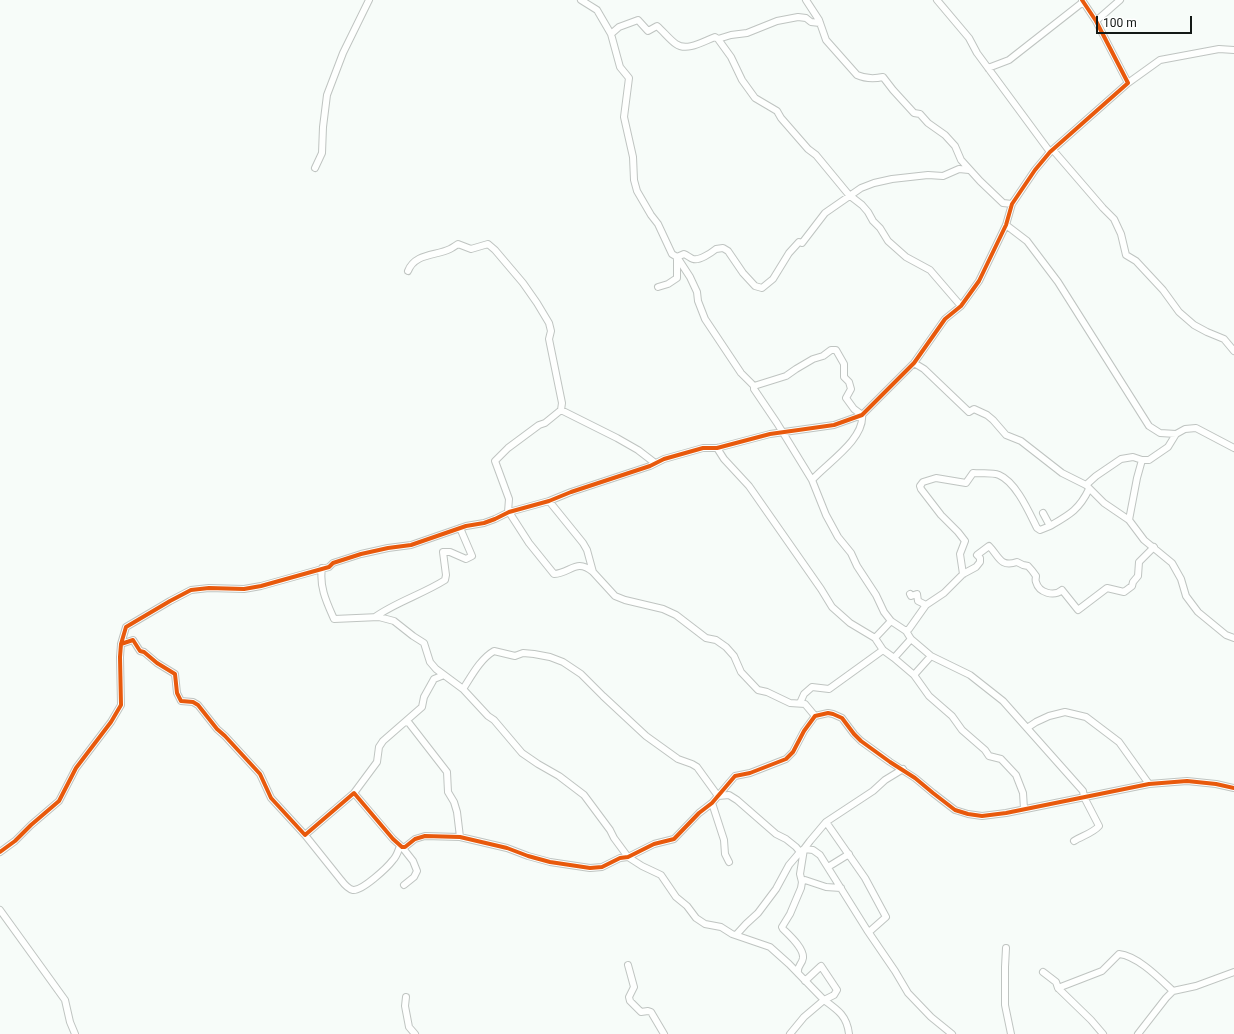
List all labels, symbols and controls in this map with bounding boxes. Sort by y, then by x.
scale bar [1098,8,1194,34]
text: 100 m [1103,16,1137,30]

